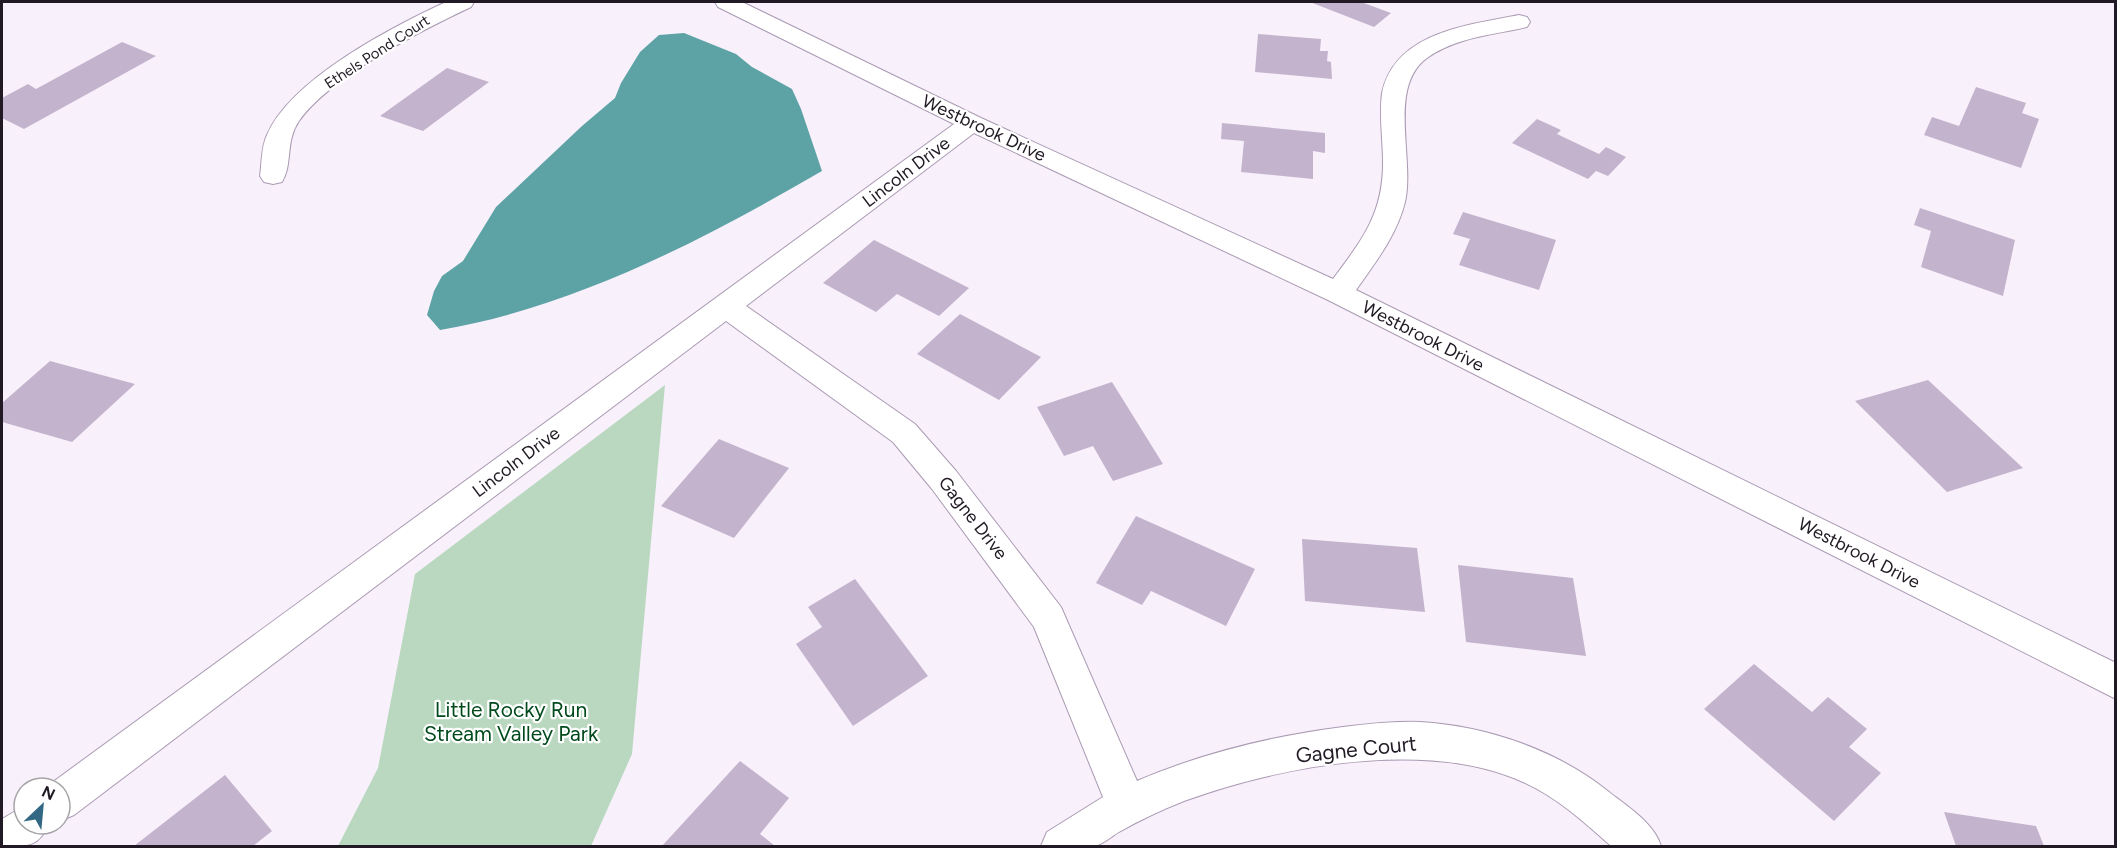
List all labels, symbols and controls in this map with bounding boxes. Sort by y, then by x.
street label: Ethels Pond Court [321,11,433,93]
street label: Westbrook Drive [919,90,1049,166]
street label: Lincoln Drive [858,132,954,212]
street label: Westbrook Drive [1358,296,1488,376]
street label: Lincoln Drive [468,422,564,502]
street label: Gagne Drive [934,472,1012,564]
street label: Westbrook Drive [1794,513,1924,593]
park label: Little Rocky Run Stream Valley Park [424,697,599,746]
street label: Gagne Court [1294,730,1418,768]
north arrow [12,776,72,836]
text: N [39,782,58,804]

